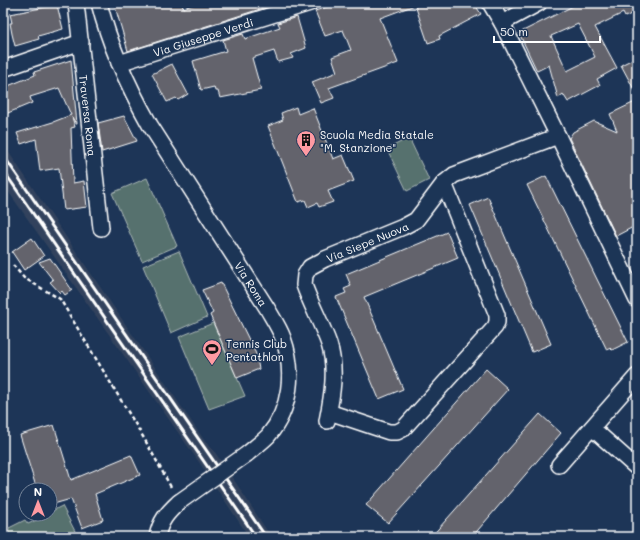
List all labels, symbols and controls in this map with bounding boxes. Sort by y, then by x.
street label: Via Giuseppe Verdi [151,14,255,59]
scale bar [494,18,600,44]
text: 50 m [500,23,528,39]
street label: Traversa Roma [77,74,100,157]
place label: Scuola Media Statale "M. Stanzione" [320,127,434,155]
building icon: Scuola Media Statale "M. Stanzione" [295,129,317,157]
street label: Via Siepe Nuova [324,218,411,265]
street label: Via Roma [232,259,271,309]
place label: Tennis Club Pentathlon [226,336,287,364]
sports icon: Tennis Club Pentathlon [201,338,223,366]
north arrow [18,482,58,522]
text: N [34,484,42,499]

